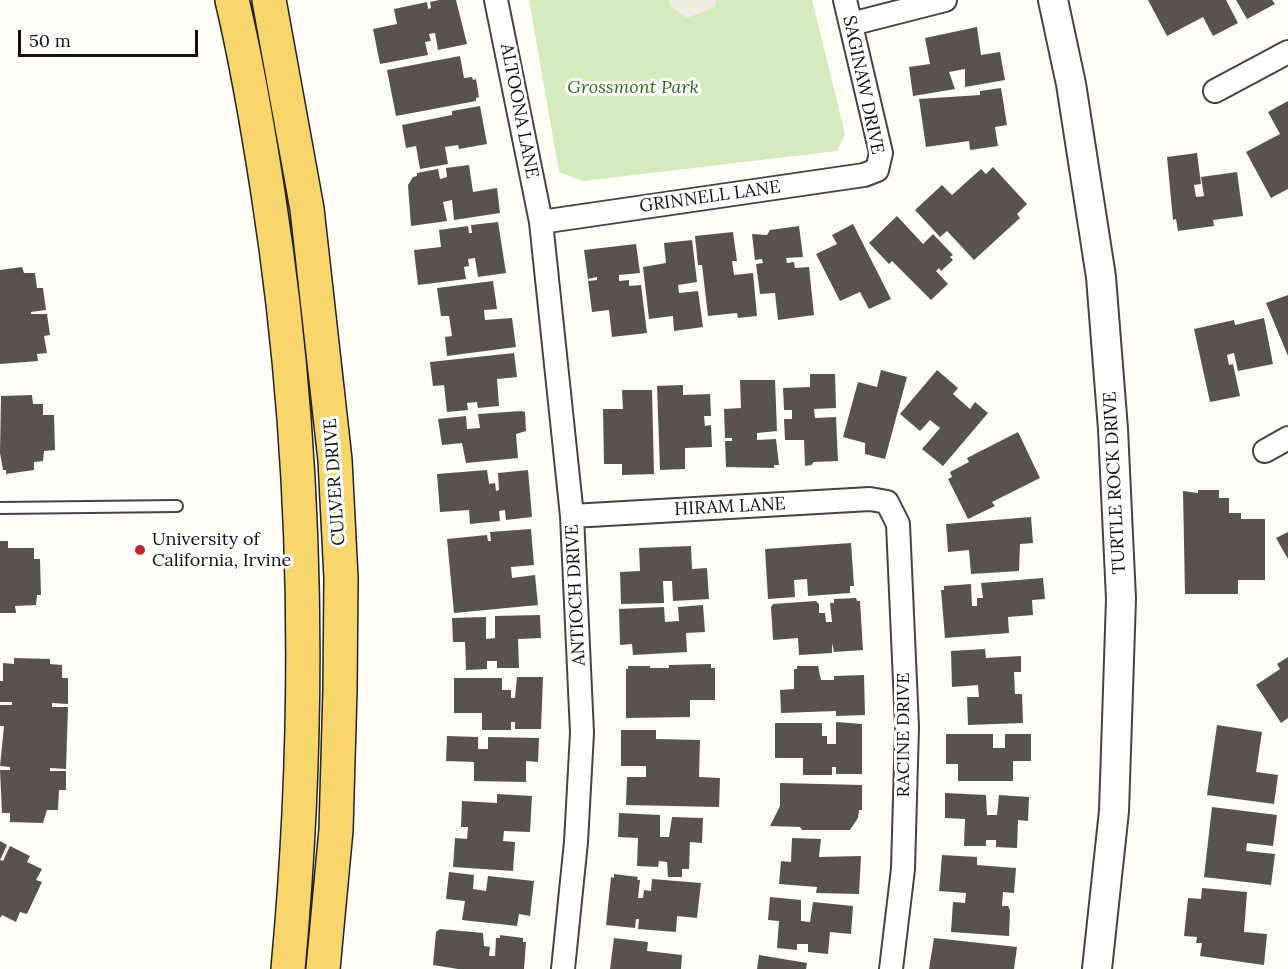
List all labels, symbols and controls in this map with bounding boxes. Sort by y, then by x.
street label: SAGINAW DRIVE [838,14,888,156]
scale bar [21,18,201,56]
text: 50 m [29,29,71,52]
street label: ALTOONA LANE [495,42,543,180]
park label: Grossmont Park [567,77,699,99]
street label: GRINNELL LANE [638,176,782,218]
street label: TURTLE ROCK DRIVE [1099,391,1131,575]
street label: CULVER DRIVE [320,418,350,546]
street label: HIRAM LANE [674,493,786,521]
street label: ANTIOCH DRIVE [562,524,590,666]
place label: University of California, Irvine [152,529,291,572]
marker: University of California, Irvine [133,543,147,557]
street label: RACINE DRIVE [893,672,915,798]

